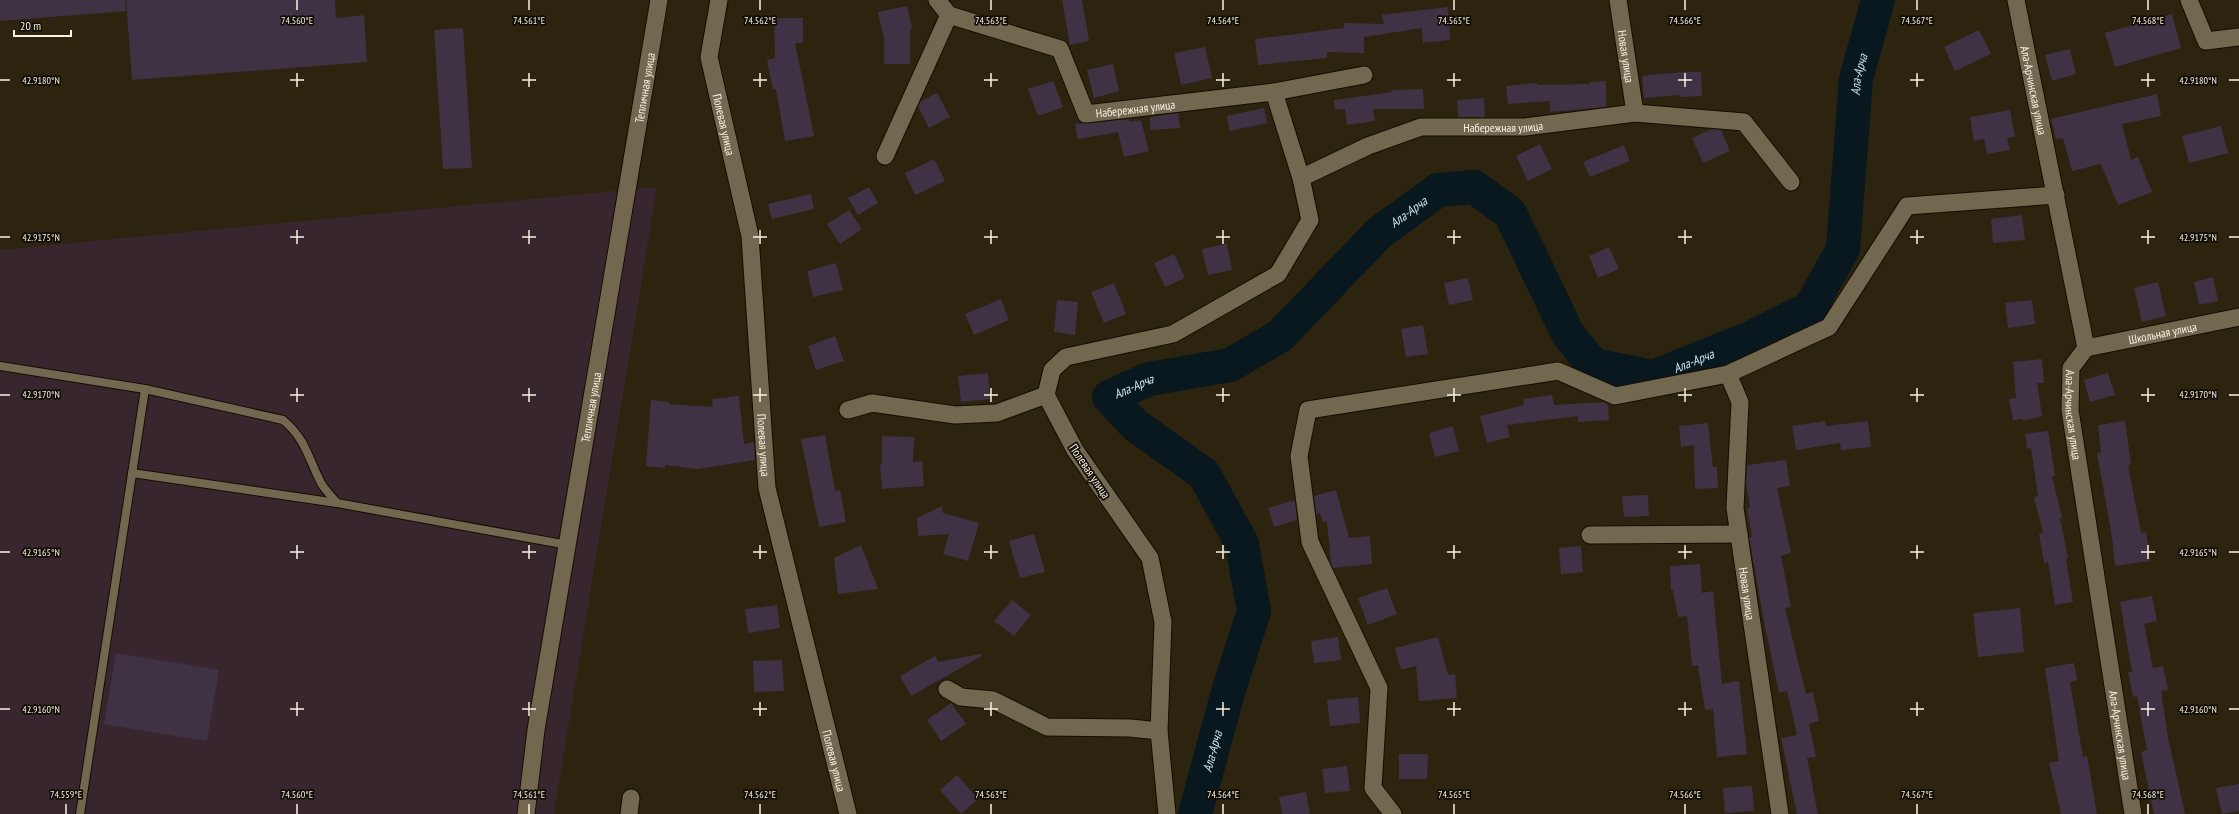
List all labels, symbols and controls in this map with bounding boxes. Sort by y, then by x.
scale bar [14,12,71,38]
text: 74.560°E [281,14,313,27]
text: 74.561°E [513,14,545,27]
text: 74.562°E [744,14,776,27]
text: 74.563°E [975,14,1007,27]
text: 74.564°E [1207,14,1239,27]
text: 74.565°E [1438,14,1470,27]
text: 74.566°E [1669,14,1701,27]
text: 74.567°E [1901,14,1933,27]
text: 74.568°E [2132,14,2164,27]
text: 20 m [20,18,41,33]
street label: Новая улица [1615,29,1638,84]
street label: Ала-Арчинская улица [2018,45,2050,136]
street label: Тепличная улица [631,51,658,124]
water label: Ала-Арча [1846,51,1871,96]
text: 42.9180°N [22,74,60,87]
text: 42.9180°N [2179,74,2217,87]
street label: Полевая улица [710,92,739,157]
street label: Набережная улица [1095,96,1176,120]
street label: Набережная улица [1463,117,1544,135]
water label: Ала-Арча [1386,192,1431,231]
text: 42.9175°N [22,231,60,244]
text: 42.9175°N [2179,231,2217,244]
street label: Школьная улица [2127,318,2198,347]
water label: Ала-Арча [1671,345,1717,377]
water label: Ала-Арча [1111,370,1155,402]
street label: Ала-Арчинская улица [2062,370,2085,461]
street label: Тепличная улица [577,371,604,443]
text: 42.9170°N [22,388,60,401]
text: 42.9170°N [2179,388,2217,401]
street label: Полевая улица [755,413,774,477]
street label: Полевая улица [1066,441,1114,501]
text: 42.9165°N [22,546,60,559]
text: 42.9165°N [2179,546,2217,559]
street label: Новая улица [1736,566,1759,621]
street label: Ала-Арчинская улица [2106,689,2135,781]
text: 42.9160°N [22,703,60,716]
text: 42.9160°N [2179,703,2217,716]
street label: Полевая улица [820,728,850,793]
water label: Ала-Арча [1198,728,1226,774]
text: 74.559°E [50,788,82,801]
text: 74.560°E [281,788,313,801]
text: 74.561°E [513,788,545,801]
text: 74.562°E [744,788,776,801]
text: 74.563°E [975,788,1007,801]
text: 74.564°E [1207,788,1239,801]
text: 74.565°E [1438,788,1470,801]
text: 74.566°E [1669,788,1701,801]
text: 74.567°E [1901,788,1933,801]
text: 74.568°E [2132,788,2164,801]

